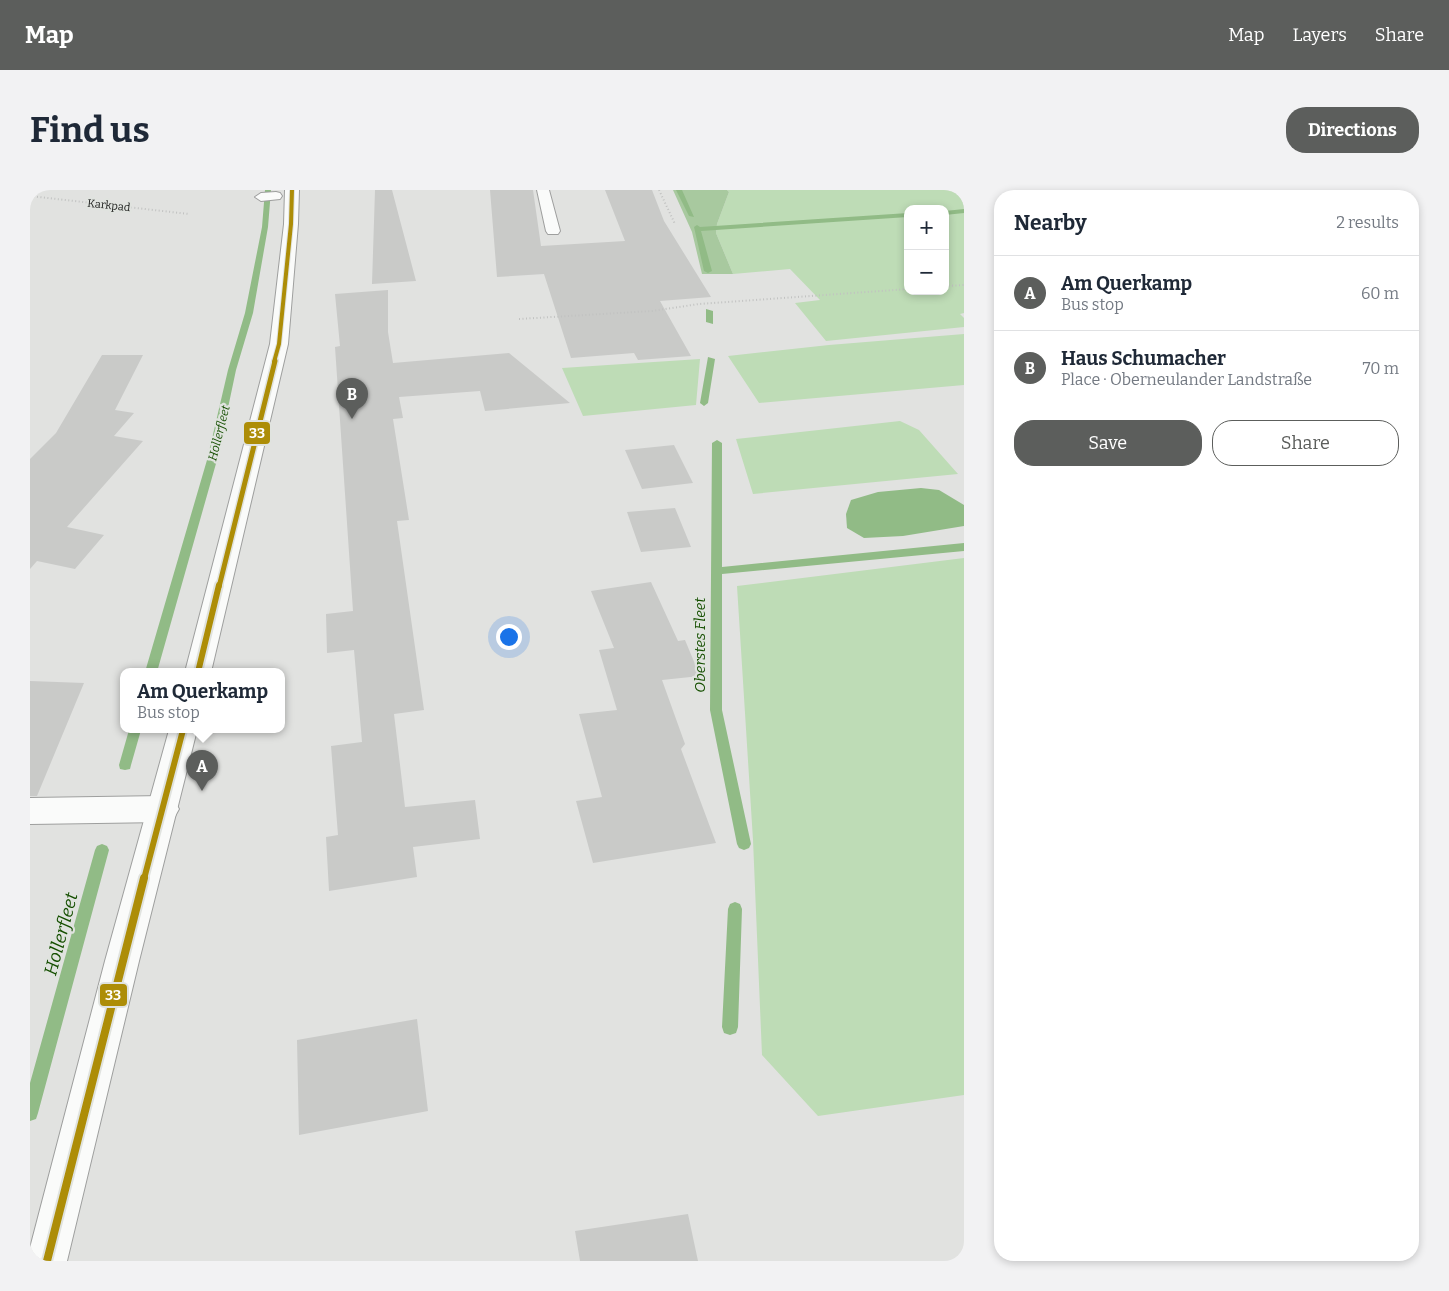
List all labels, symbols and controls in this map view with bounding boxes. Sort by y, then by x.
text: Map [25,21,74,49]
text: Map [1228,24,1264,46]
text: Layers [1292,24,1347,46]
text: Share [1375,24,1424,46]
button: Directions [1286,107,1419,153]
text: Find us [30,109,150,151]
street label: Karkpad [87,197,132,214]
map controls [904,205,949,295]
button: + [904,205,949,250]
text: Nearby [1014,210,1087,236]
text: 2 results [1336,213,1399,232]
button: − [904,250,949,295]
text: Am Querkamp [1061,272,1192,295]
text: A [1024,284,1036,303]
text: 60 m [1361,284,1399,303]
text: Bus stop [1061,295,1124,314]
text: Haus Schumacher [1061,347,1226,370]
text: B [1025,359,1035,378]
text: 70 m [1363,359,1399,378]
text: Place · Oberneulander Landstraße [1061,370,1312,389]
pin: B [336,378,368,419]
water label: Hollerfleet [205,403,233,462]
button: Save [1014,420,1202,466]
button: Share [1212,420,1399,466]
line badge: 33 [243,421,271,445]
text: 33 [249,425,265,442]
water label: Oberstes Fleet [691,597,709,693]
your location [496,624,522,650]
popup [120,668,285,733]
text: Am Querkamp [137,680,268,703]
text: Bus stop [137,703,200,722]
pin: A [186,750,218,791]
water label: Hollerfleet [39,890,83,978]
line badge: 33 [99,983,128,1007]
text: 33 [105,987,121,1004]

